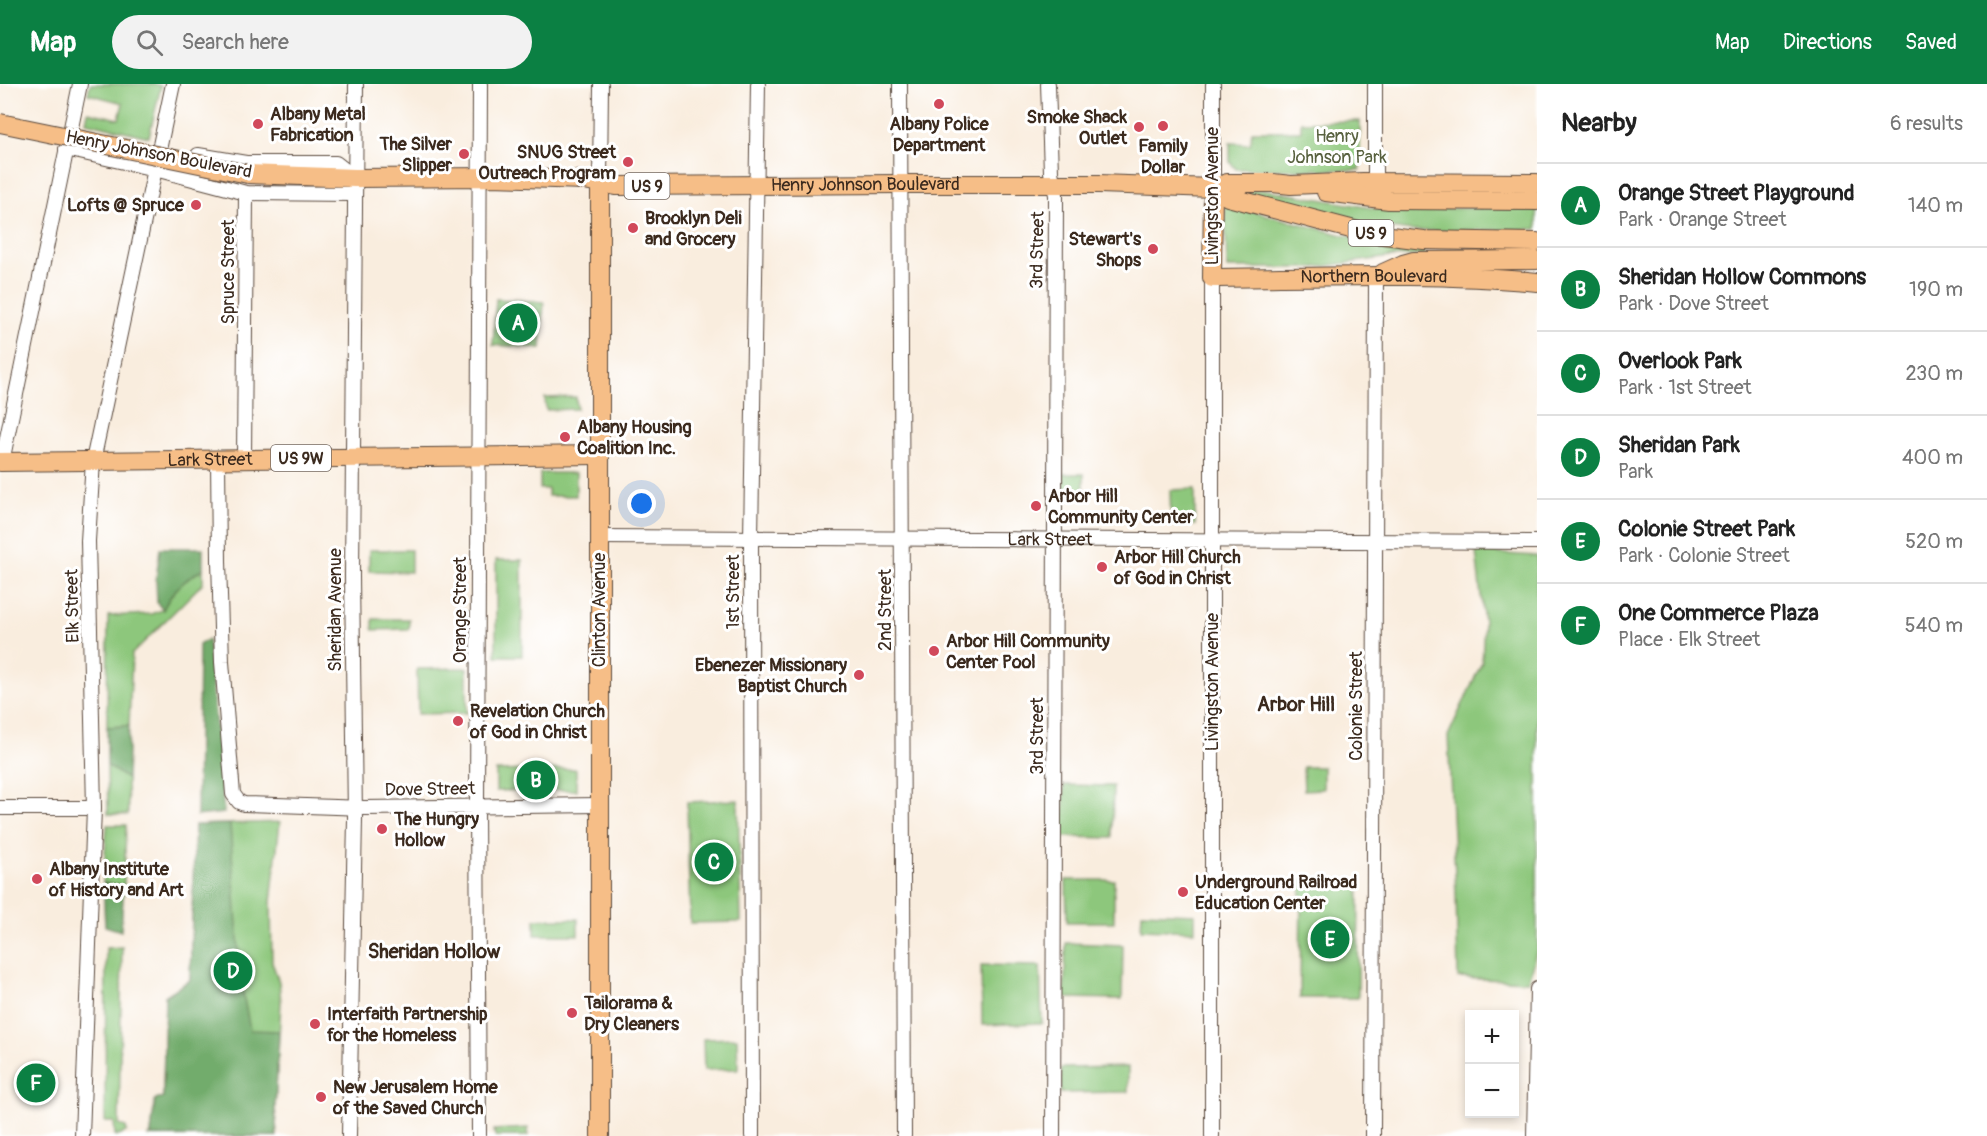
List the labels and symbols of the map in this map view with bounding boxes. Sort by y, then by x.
marker: Albany Police Department [932,97,946,111]
place label: Albany Metal Fabrication [270,103,366,147]
place label: Smoke Shack Outlet [1027,106,1128,150]
place label: Albany Police Department [889,113,990,157]
marker: Albany Metal Fabrication [251,117,265,131]
marker: Family Dollar [1156,119,1170,133]
marker: Smoke Shack Outlet [1132,120,1146,134]
street label: Henry Johnson Boulevard [64,125,254,184]
park label: Henry Johnson Park [1287,125,1387,169]
street label: Livingston Avenue [1201,127,1224,265]
place label: The Silver Slipper [378,133,453,177]
place label: Family Dollar [1138,135,1188,179]
place label: SNUG Street Outreach Program [478,141,617,185]
marker: The Silver Slipper [457,147,471,161]
marker: SNUG Street Outreach Program [621,155,635,169]
road number: US 9 [624,173,670,199]
street label: Henry Johnson Boulevard [771,173,960,197]
place label: Lofts @ Spruce [67,194,185,217]
marker: Lofts @ Spruce [189,198,203,212]
place label: Brooklyn Deli and Grocery [645,207,742,251]
street label: 3rd Street [1025,210,1050,289]
street label: Spruce Street [217,219,240,325]
road number: US 9 [1348,220,1394,246]
marker: Brooklyn Deli and Grocery [626,221,640,235]
place label: Stewart's Shops [1069,228,1142,272]
marker: Stewart's Shops [1146,242,1160,256]
street label: Northern Boulevard [1300,265,1448,289]
pin: A [498,300,538,346]
place label: Albany Housing Coalition Inc. [577,416,691,460]
marker: Albany Housing Coalition Inc. [558,430,572,444]
road number: US 9W [271,445,331,471]
street label: Lark Street [167,448,253,472]
place label: Arbor Hill Community Center [1048,485,1194,529]
your location [627,489,656,518]
marker: Arbor Hill Community Center [1029,499,1043,513]
street label: Lark Street [1007,528,1093,552]
place label: Arbor Hill Church of God in Christ [1113,546,1241,590]
street label: Sheridan Avenue [324,548,347,672]
street label: Clinton Avenue [588,553,611,667]
street label: 1st Street [722,554,745,630]
street label: Orange Street [449,556,472,663]
marker: Arbor Hill Church of God in Christ [1095,560,1109,574]
street label: Elk Street [60,568,85,643]
street label: 2nd Street [874,568,897,651]
street label: Livingston Avenue [1201,613,1224,751]
place label: Arbor Hill Community Center Pool [946,630,1110,674]
marker: Arbor Hill Community Center Pool [927,644,941,658]
street label: Colonie Street [1345,650,1368,761]
place label: Ebenezer Missionary Baptist Church [695,654,848,698]
marker: Ebenezer Missionary Baptist Church [852,668,866,682]
district label: Arbor Hill [1257,692,1335,717]
street label: 3rd Street [1026,696,1049,775]
place label: Revelation Church of God in Christ [469,700,606,744]
marker: Revelation Church of God in Christ [451,714,465,728]
pin: B [516,758,556,802]
street label: Dove Street [384,777,476,802]
place label: The Hungry Hollow [393,808,479,852]
marker: The Hungry Hollow [375,822,389,836]
pin: C [694,840,734,884]
place label: Albany Institute of History and Art [48,858,184,902]
place label: Underground Railroad Education Center [1195,871,1358,915]
marker: Albany Institute of History and Art [30,872,44,886]
marker: Underground Railroad Education Center [1176,885,1190,899]
pin: E [1310,916,1350,962]
district label: Sheridan Hollow [368,939,501,964]
pin: D [214,948,252,994]
place label: Tailorama & Dry Cleaners [583,992,680,1036]
place label: Interfaith Partnership for the Homeless [327,1003,488,1047]
marker: Tailorama & Dry Cleaners [565,1006,579,1020]
marker: Interfaith Partnership for the Homeless [308,1017,322,1031]
pin: F [16,1060,56,1106]
place label: New Jerusalem Home of the Saved Church [332,1076,499,1120]
marker: New Jerusalem Home of the Saved Church [314,1090,328,1104]

